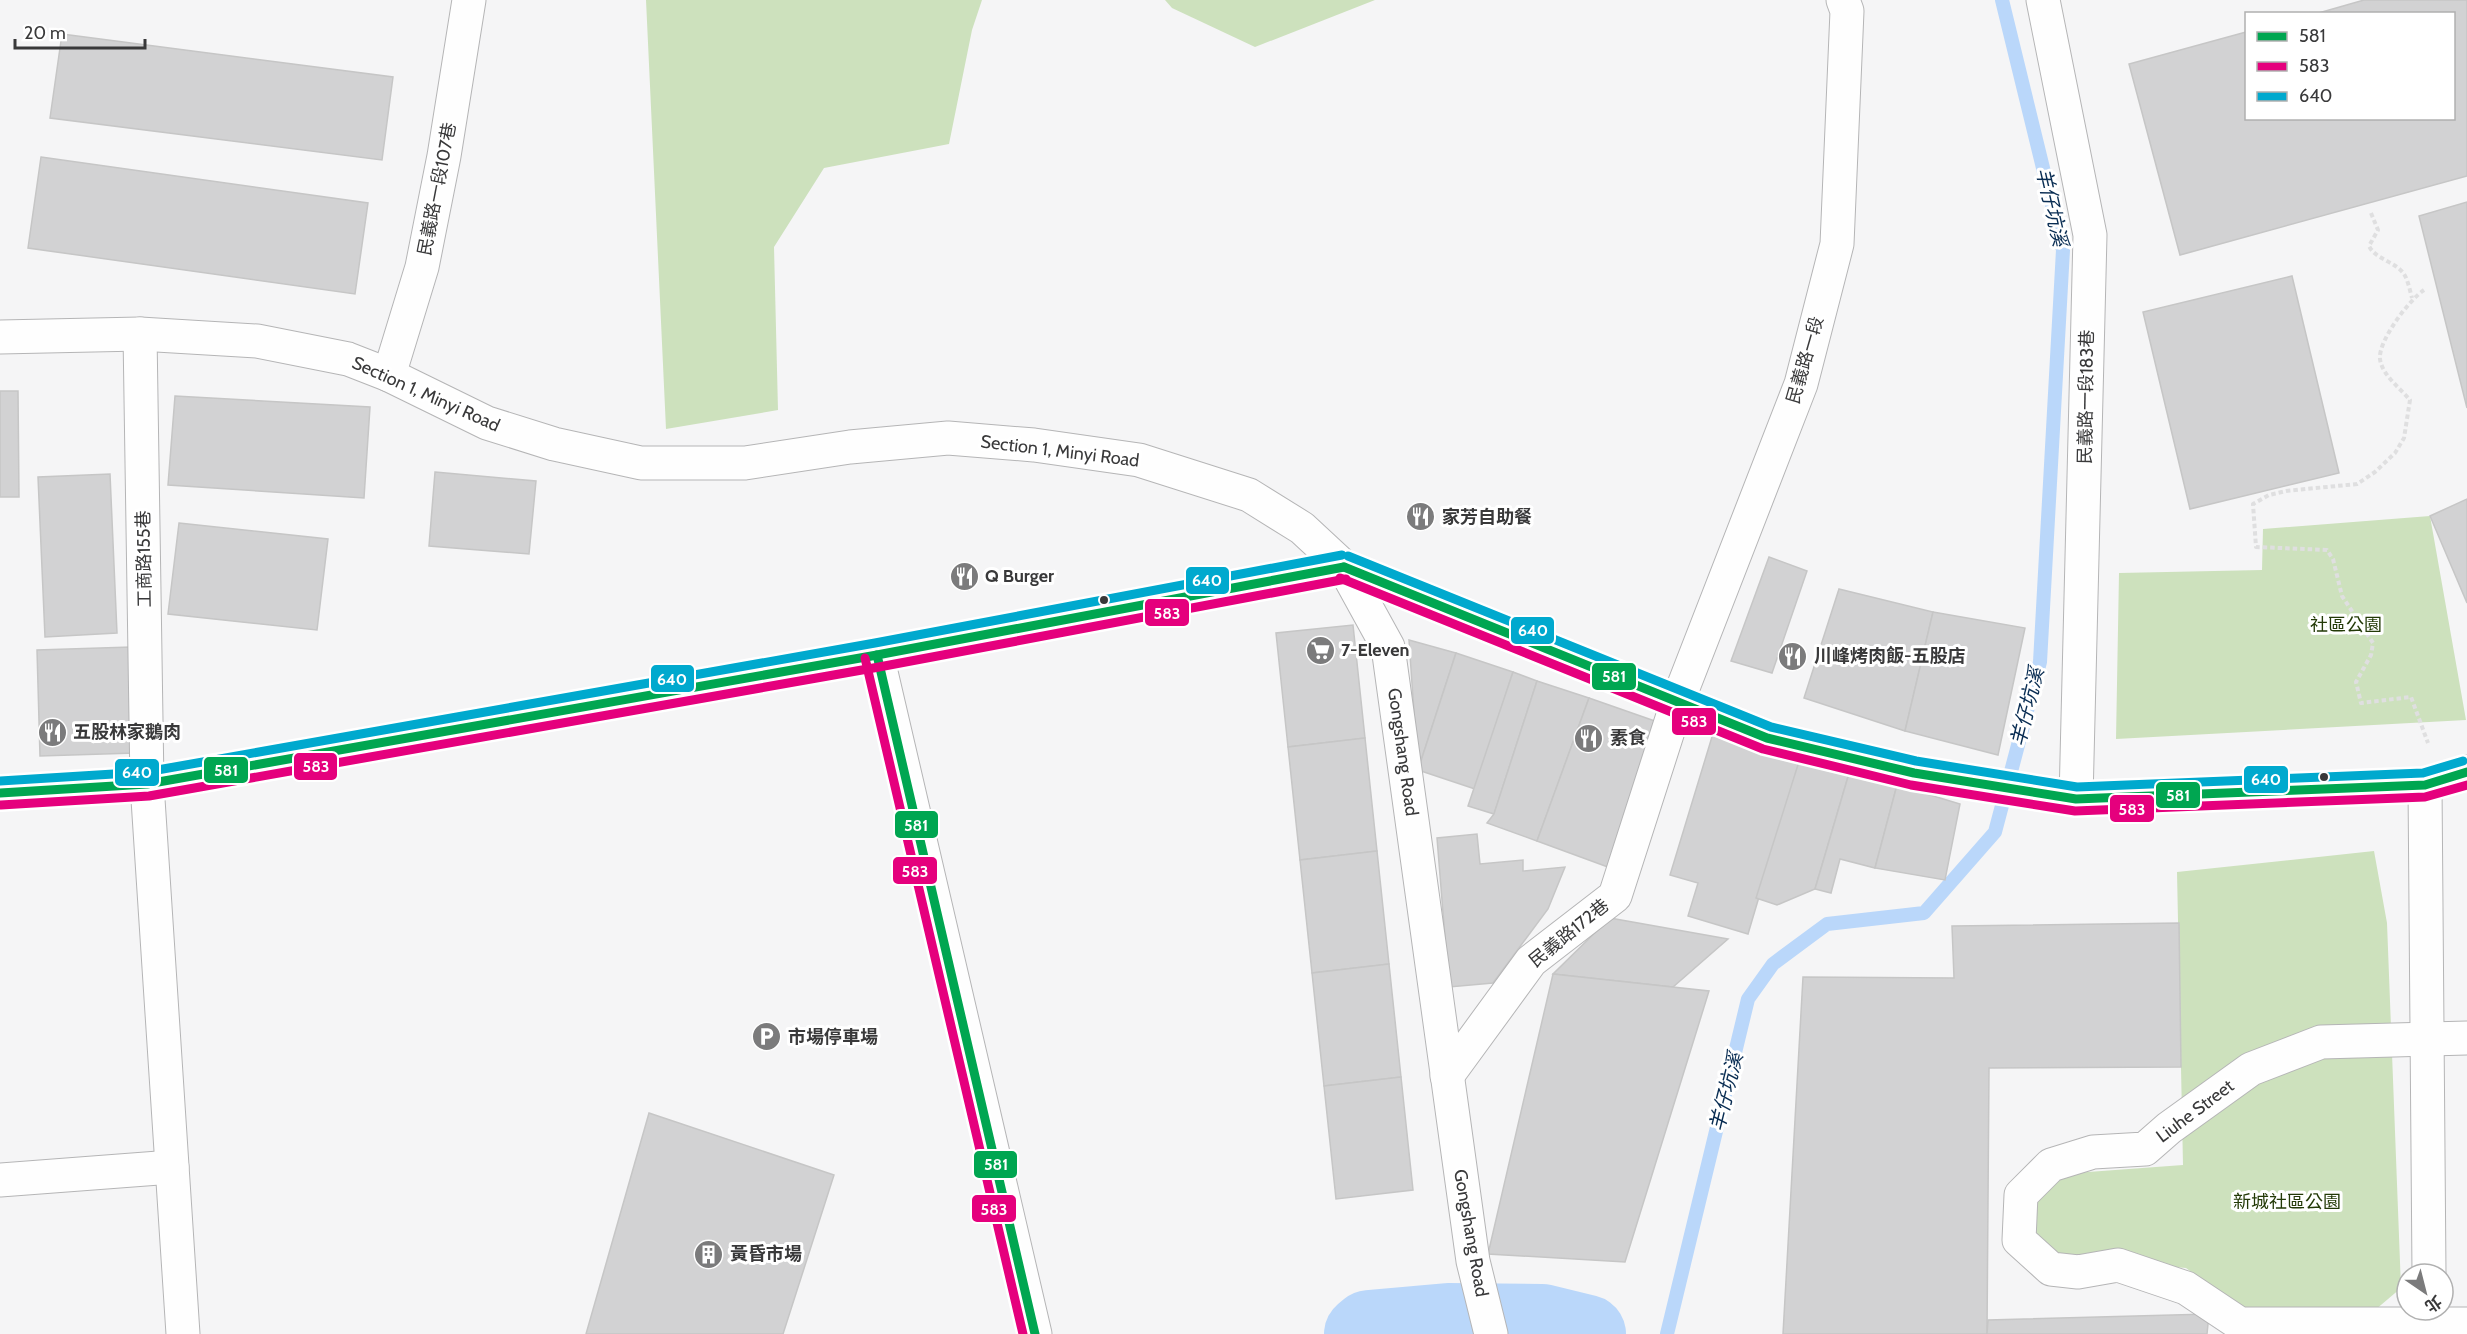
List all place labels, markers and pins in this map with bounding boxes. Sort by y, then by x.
restaurant icon: 家芳自助餐 [1405,501,1437,533]
place label: 家芳自助餐 [1442,506,1532,528]
restaurant icon: Q Burger [948,560,980,592]
place label: Q Burger [985,565,1054,587]
unlabelled marker [1098,594,1110,606]
supermarket icon: 7-Eleven [1304,634,1336,666]
place label: 7-Eleven [1341,639,1409,661]
restaurant icon: 川峰烤肉飯-五股店 [1777,640,1809,672]
place label: 川峰烤肉飯-五股店 [1814,645,1966,667]
restaurant icon: 五股林家鵝肉 [36,716,68,748]
place label: 五股林家鵝肉 [73,721,181,743]
restaurant icon: 素食 [1573,722,1605,754]
place label: 素食 [1610,727,1646,749]
unlabelled marker [2318,771,2330,783]
parking icon: 市場停車場 [751,1021,783,1053]
place label: 市場停車場 [788,1026,878,1048]
building icon: 黃昏市場 [693,1238,725,1270]
place label: 黃昏市場 [730,1243,802,1265]

